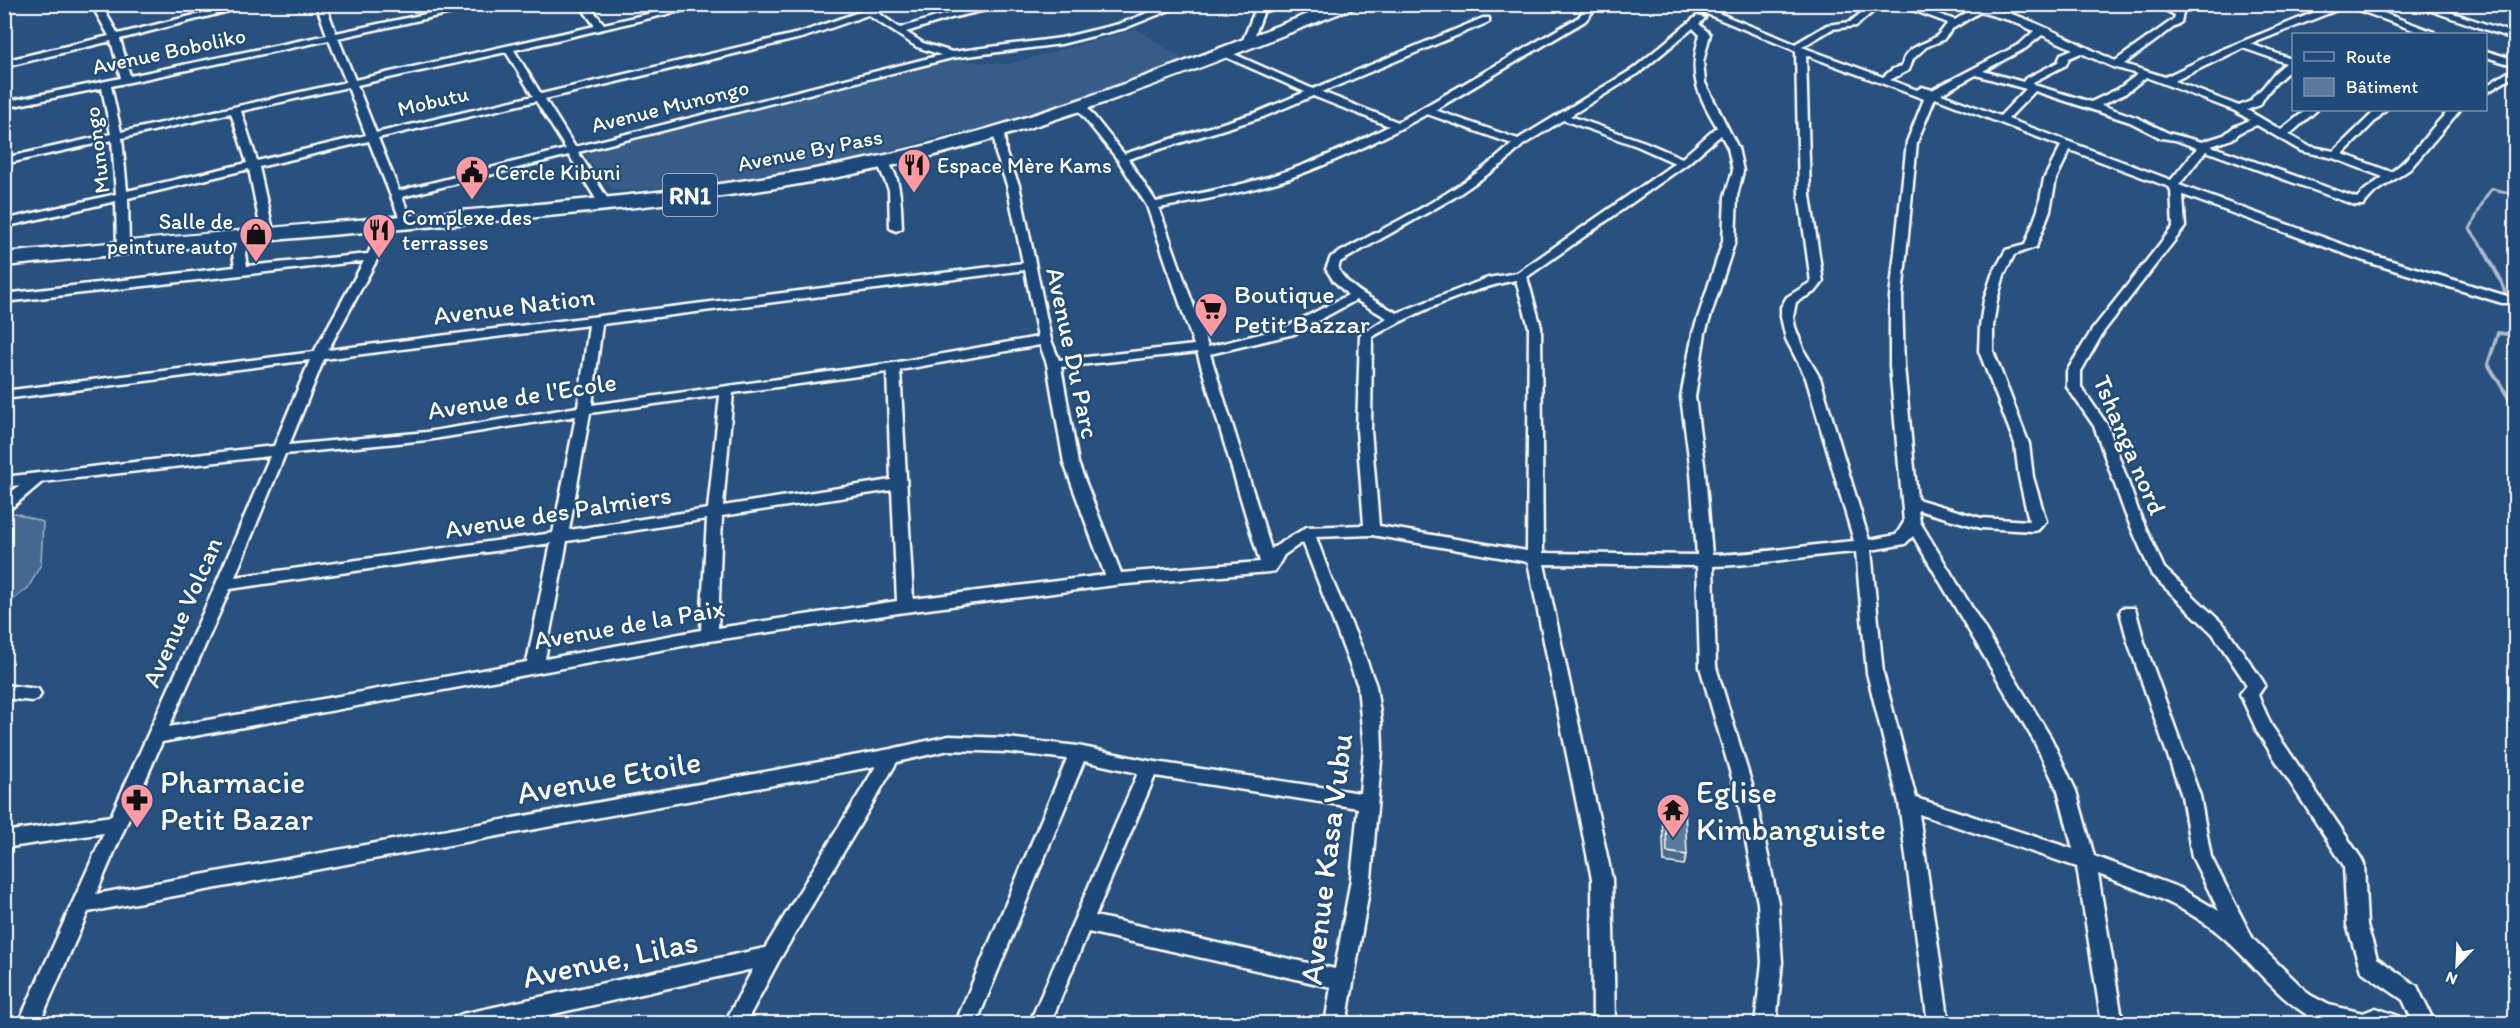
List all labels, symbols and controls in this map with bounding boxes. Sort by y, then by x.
street label: Avenue Boboliko [90,22,248,80]
legend [2292,33,2487,111]
text: Route [2346,46,2391,68]
street label: Avenue Munongo [588,73,752,139]
text: Bâtiment [2346,76,2419,98]
street label: Mobutu [395,80,471,122]
street label: Munongo [78,105,116,195]
street label: Avenue By Pass [735,123,885,177]
restaurant icon: Espace Mère Kams [896,147,932,194]
place label: Espace Mère Kams [937,152,1112,179]
public building icon: Cercle Kibuni [454,154,490,201]
place label: Cercle Kibuni [495,159,621,186]
road number: RN1 [663,174,717,216]
place label: Complexe des terrasses [402,204,532,256]
place label: Salle de peinture auto [106,208,233,260]
restaurant icon: Complexe des terrasses [361,212,397,259]
shop icon: Salle de peinture auto [238,216,274,263]
street label: Avenue Du Parc [1039,264,1107,442]
place label: Boutique Petit Bazzar [1234,278,1370,340]
street label: Avenue Nation [431,280,597,332]
supermarket icon: Boutique Petit Bazzar [1193,291,1229,338]
street label: Avenue de l'Ecole [425,365,619,427]
street label: Tshanga nord [2086,370,2174,520]
street label: Avenue des Palmiers [442,478,674,546]
street label: Avenue Volcan [135,532,229,692]
street label: Avenue de la Paix [531,592,727,656]
street label: Avenue Kasa Vubu [1292,731,1360,987]
street label: Avenue Etoile [514,742,704,812]
place label: Pharmacie Petit Bazar [160,763,313,838]
place label: Eglise Kimbanguiste [1696,773,1886,848]
pharmacy icon: Pharmacie Petit Bazar [119,782,155,829]
temple icon: Eglise Kimbanguiste [1655,792,1691,839]
street label: Avenue, Lilas [519,922,701,996]
north arrow [2427,935,2487,995]
text: N [2443,967,2460,989]

